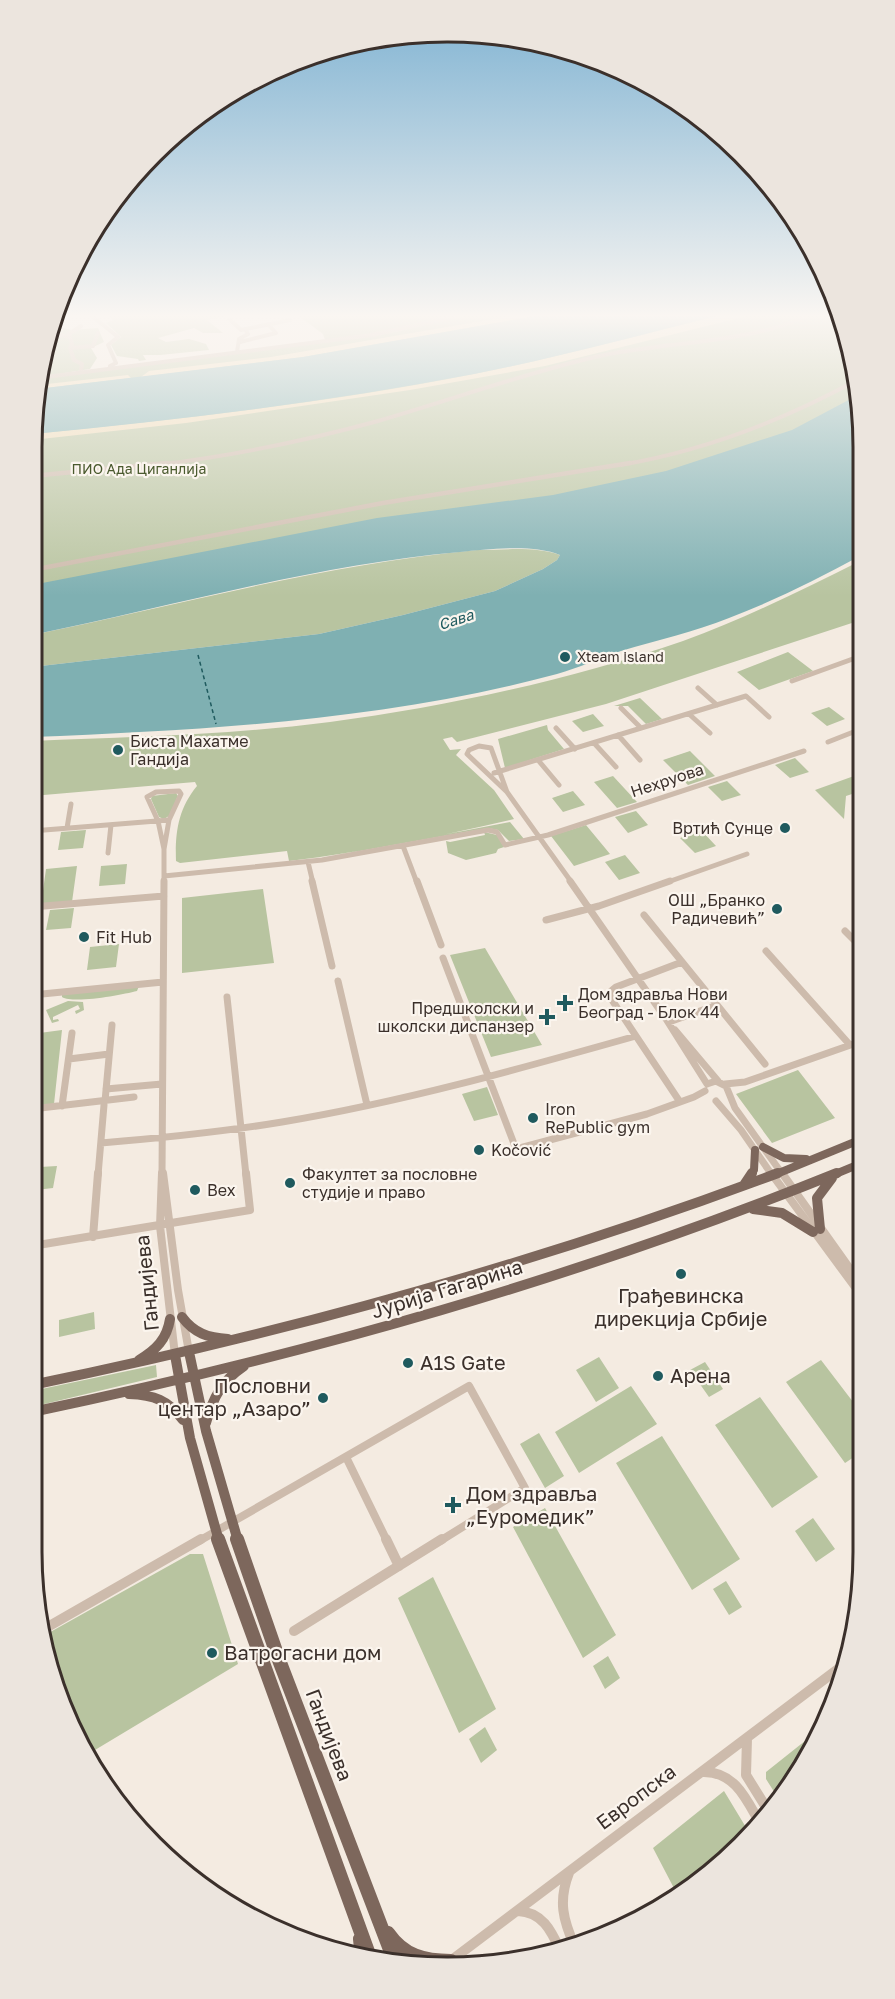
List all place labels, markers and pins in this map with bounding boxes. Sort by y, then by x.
place label: Xteam island [577,648,664,665]
marker: Xteam island [558,650,572,664]
place label: Биста Махатме Гандија [130,731,249,769]
marker: Биста Махатме Гандија [111,743,125,757]
place label: Вртић Сунце [672,818,773,838]
marker: Вртић Сунце [778,821,792,835]
place label: ОШ „Бранко Радичевић” [668,890,765,928]
marker: ОШ „Бранко Радичевић” [770,902,784,916]
place label: Fit Hub [96,927,152,947]
marker: Fit Hub [77,930,91,944]
place label: Дом здравља Нови Београд - Блок 44 [578,984,728,1022]
marker: Дом здравља Нови Београд - Блок 44 [556,994,574,1012]
place label: Предшколски и школски диспанзер [378,998,534,1036]
marker: Предшколски и школски диспанзер [538,1008,556,1026]
place label: Iron RePublic gym [545,1099,650,1137]
marker: Iron RePublic gym [526,1111,540,1125]
place label: Kočović [491,1140,552,1160]
marker: Kočović [472,1143,486,1157]
place label: Факултет за пословне студије и право [302,1164,477,1202]
marker: Факултет за пословне студије и право [283,1176,297,1190]
place label: Bex [207,1180,236,1200]
marker: Bex [188,1183,202,1197]
marker: Грађевинска дирекција Србије [674,1267,688,1281]
place label: Грађевинска дирекција Србије [595,1283,767,1330]
place label: A1S Gate [420,1350,506,1374]
marker: A1S Gate [401,1356,415,1370]
place label: Арена [670,1363,731,1387]
marker: Арена [651,1369,665,1383]
place label: Пословни центар „Азаро” [158,1373,311,1420]
marker: Пословни центар „Азаро” [316,1391,330,1405]
place label: Дом здравља „Еуромедик” [466,1481,597,1528]
marker: Дом здравља „Еуромедик” [444,1496,462,1514]
place label: Ватрогасни дом [224,1640,382,1664]
marker: Ватрогасни дом [205,1646,219,1660]

